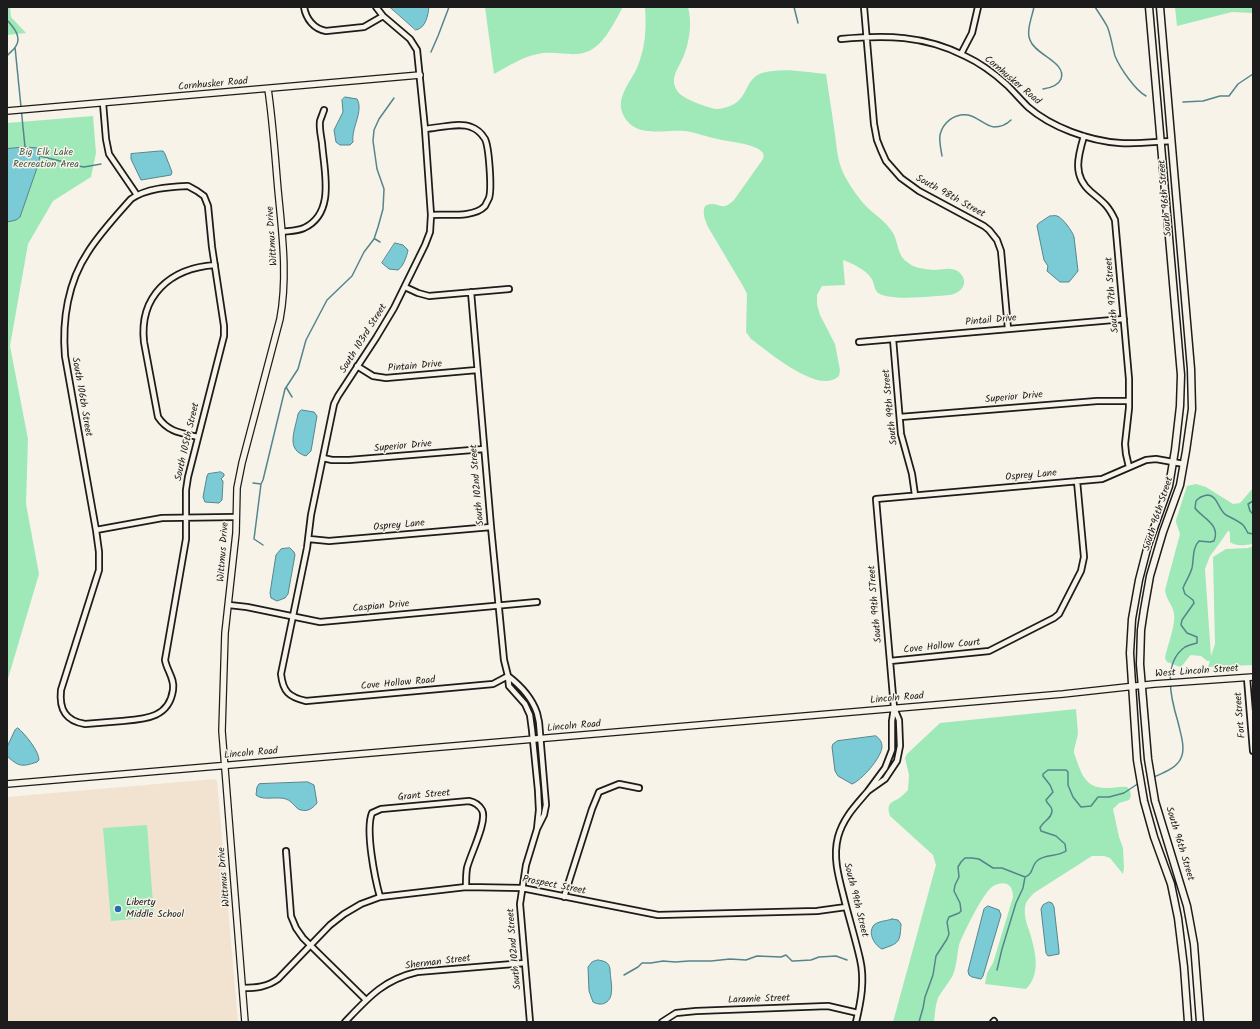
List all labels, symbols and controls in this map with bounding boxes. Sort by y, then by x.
street label: Cornhusker Road [981,54,1043,108]
street label: Cornhusker Road [178,76,248,94]
park label: Big Elk Lake Recreation Area [13,147,79,170]
street label: South 96th Street [1157,159,1175,237]
street label: South 98th Street [913,173,987,221]
street label: Wittmus Drive [265,206,281,266]
street label: South 97th Street [1104,257,1122,333]
street label: South 103rd Street [338,302,390,376]
street label: Pintail Drive [965,313,1017,329]
street label: South 106th Street [68,356,94,438]
street label: Pintain Drive [387,359,443,375]
street label: South 99th Street [881,368,901,446]
street label: Superior Drive [985,390,1043,406]
street label: South 105th Street [173,402,203,482]
street label: Superior Drive [374,439,432,455]
street label: South 102nd Street [468,444,488,526]
street label: Osprey Lane [1005,468,1057,484]
street label: South 96th Street [1141,476,1177,552]
street label: Osprey Lane [373,518,425,534]
street label: Wittmus Drive [216,522,232,582]
street label: South 99th STreet [867,565,885,643]
street label: Caspian Drive [352,599,410,615]
street label: Cove Hollow Court [903,637,981,657]
street label: West Lincoln Street [1155,663,1239,681]
street label: Cove Hollow Road [360,675,436,693]
street label: Lincoln Road [870,691,924,707]
street label: Fort Street [1233,691,1249,739]
street label: Lincoln Road [547,719,601,735]
street label: Lincoln Road [224,746,278,762]
street label: Grant Street [397,788,451,804]
street label: South 96th Street [1162,805,1196,883]
street label: Wittmus Drive [216,847,234,907]
street label: South 99th Street [840,862,870,938]
street label: Prospect Street [521,874,587,898]
place label: Liberty Middle School [126,897,184,920]
marker: Liberty Middle School [113,904,123,914]
street label: South 102nd Street [505,908,525,990]
street label: Sherman Street [405,953,471,973]
street label: Laramie Street [728,993,790,1007]

